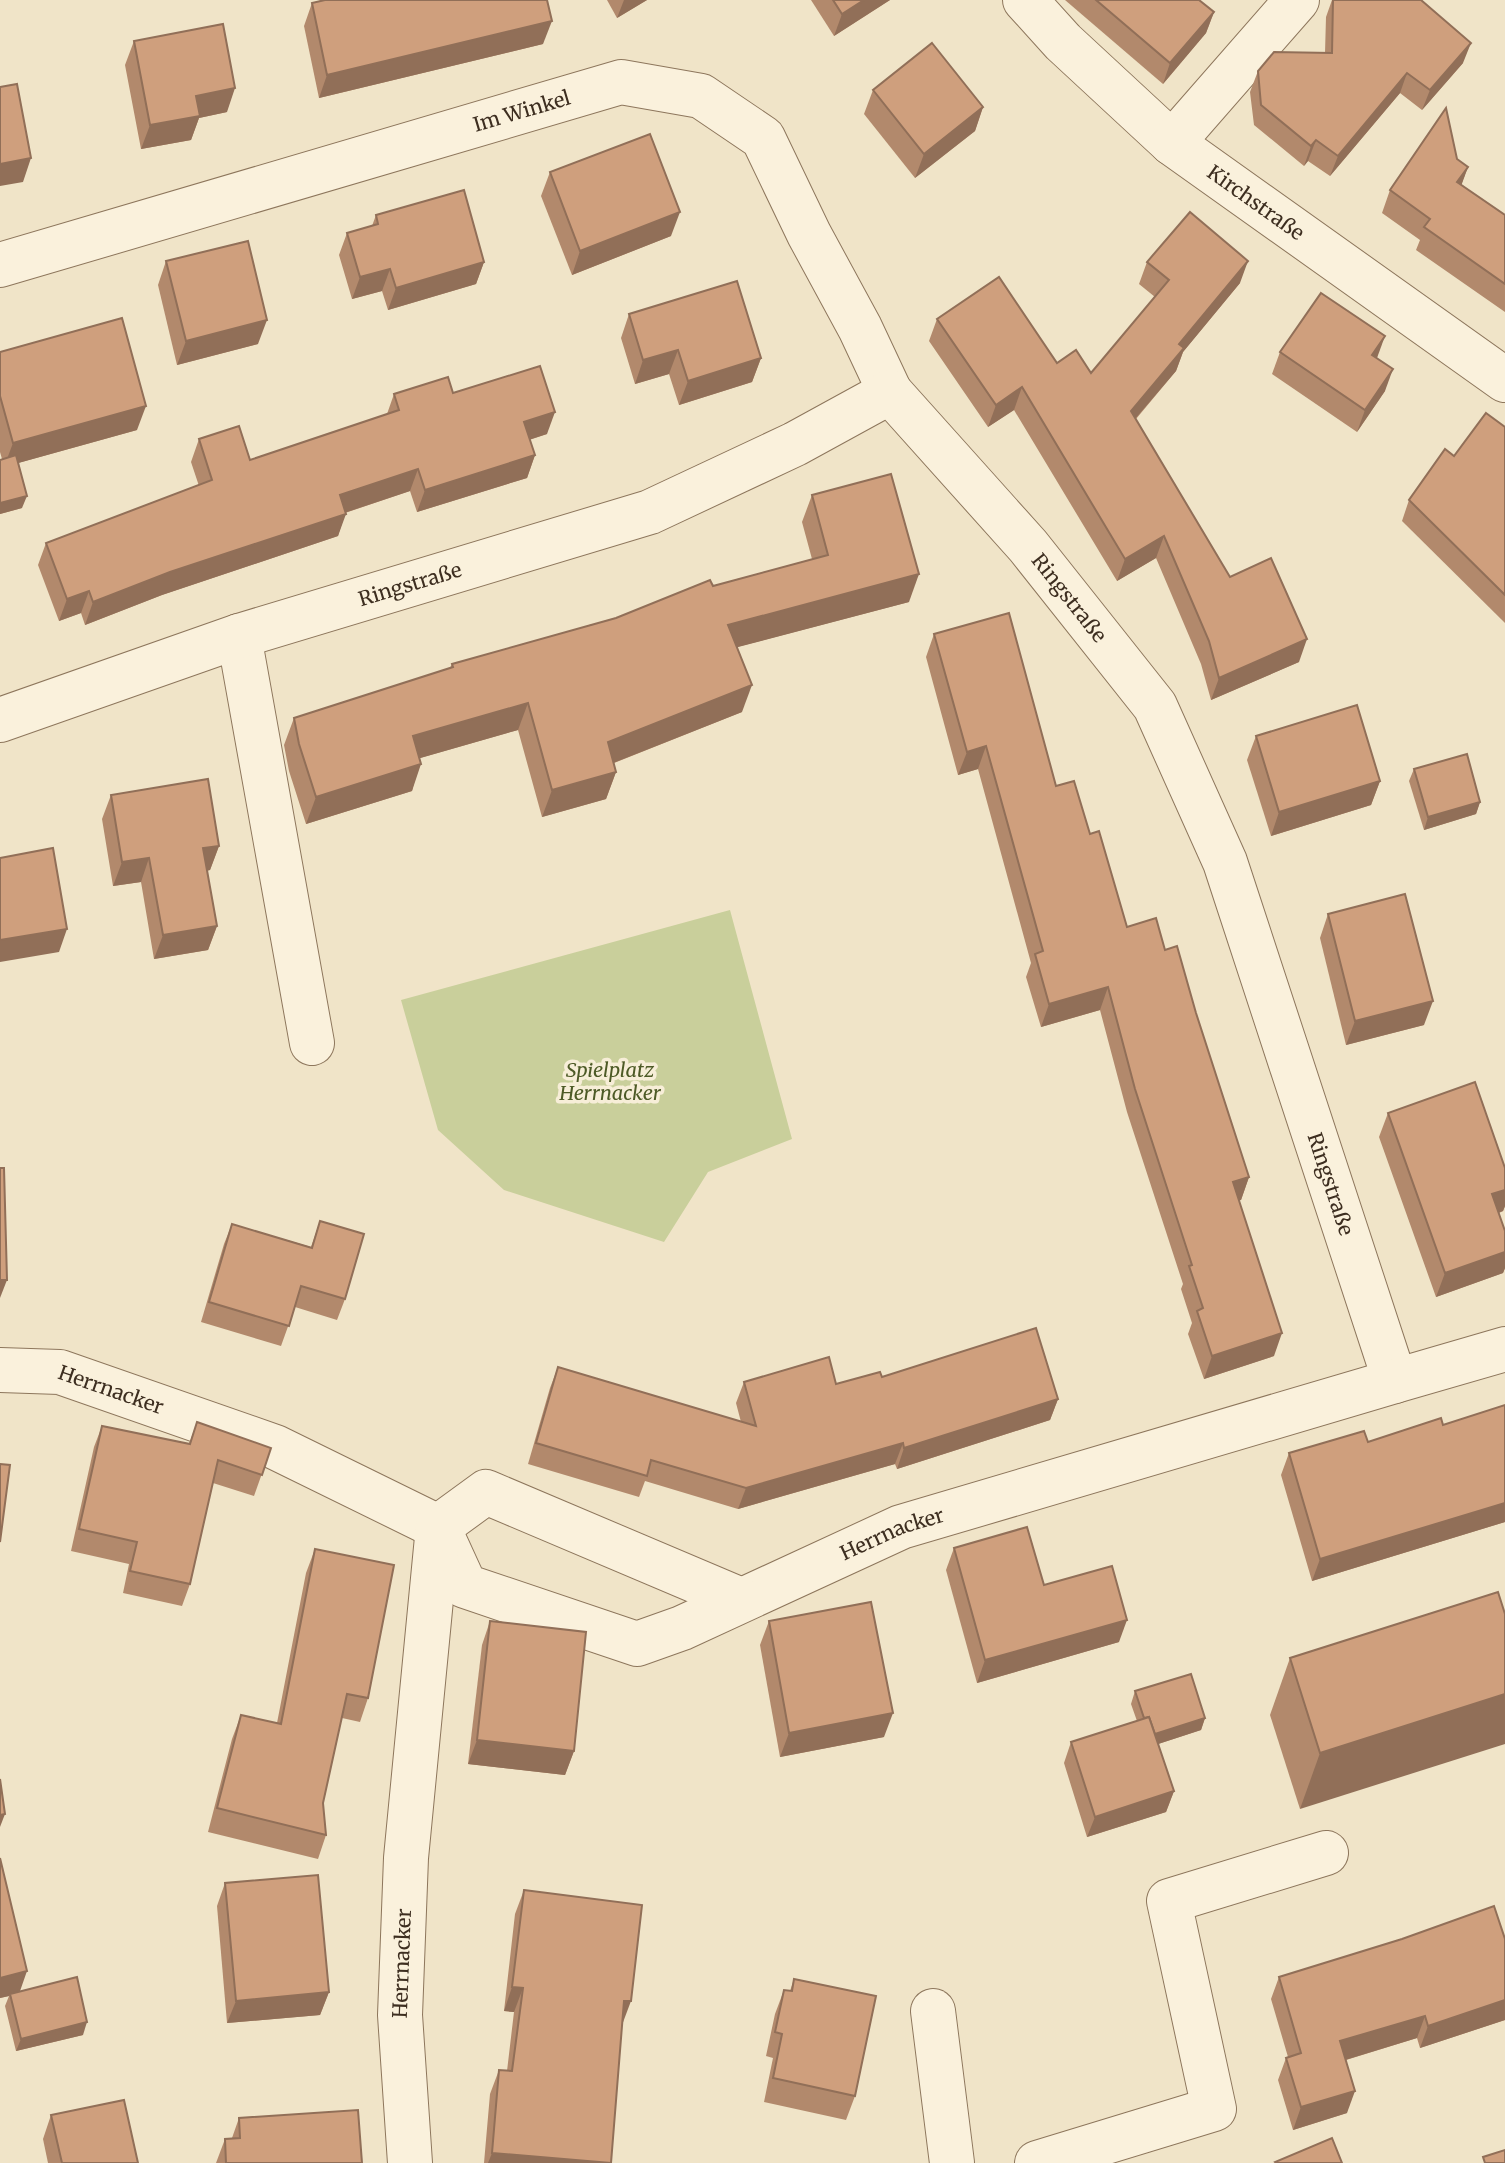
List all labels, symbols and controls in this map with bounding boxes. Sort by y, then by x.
street label: Im Winkel [470,85,573,137]
street label: Kirchstraße [1203,159,1309,245]
street label: Ringstraße [1027,548,1112,647]
street label: Ringstraße [355,557,465,611]
park label: Spielplatz Herrnacker [558,1057,662,1105]
street label: Ringstraße [1302,1129,1359,1238]
street label: Herrnacker [55,1359,167,1419]
street label: Herrnacker [836,1502,947,1565]
street label: Herrnacker [387,1908,416,2019]

